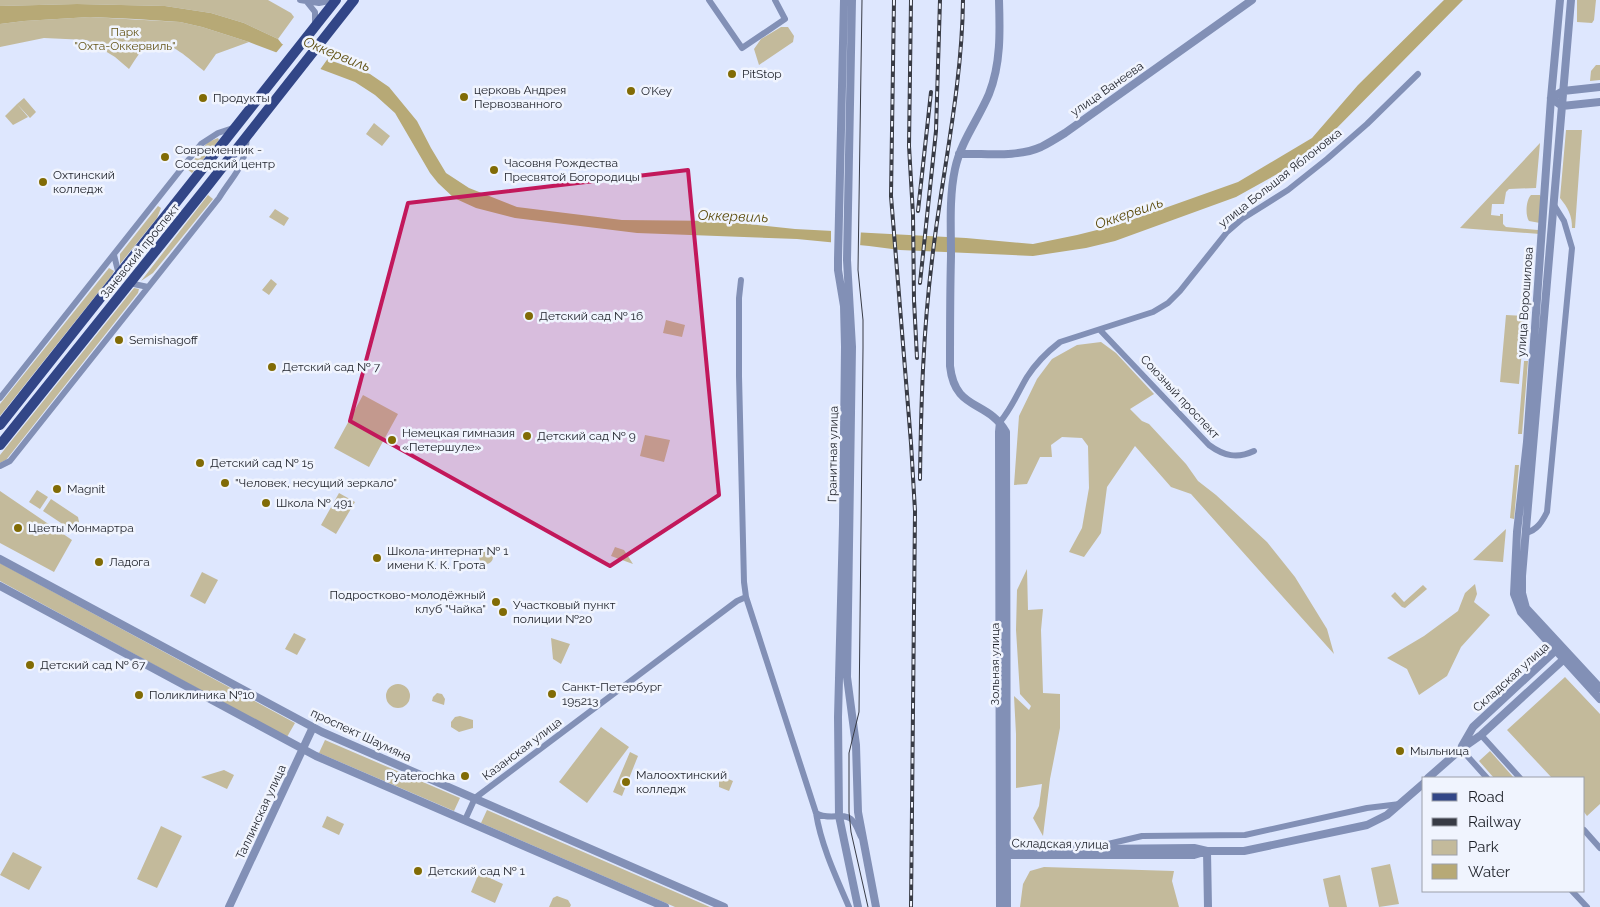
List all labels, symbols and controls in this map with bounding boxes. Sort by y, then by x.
park label: Парк "Охта-Оккервиль" [74,25,176,53]
water label: Оккервиль [301,33,373,75]
street label: улица Ванеева [1068,59,1146,119]
place label: PitStop [742,67,782,81]
marker: PitStop [726,68,738,80]
place label: церковь Андрея Первозванного [474,83,566,111]
place label: O’Key [641,84,673,98]
marker: O’Key [625,85,637,97]
place label: Продукты [213,91,270,105]
marker: церковь Андрея Первозванного [458,91,470,103]
marker: Продукты [197,92,209,104]
street label: улица Большая Яблоновка [1216,126,1344,230]
place label: Современник - Соседский центр [175,143,275,171]
marker: Современник - Соседский центр [159,151,171,163]
place label: Часовня Рождества Пресвятой Богородицы [504,156,640,184]
marker: Часовня Рождества Пресвятой Богородицы [488,164,500,176]
place label: Охтинский колледж [53,168,115,196]
marker: Охтинский колледж [37,176,49,188]
water label: Оккервиль [1093,194,1165,232]
street label: Заневский проспект [98,201,183,301]
water label: Оккервиль [697,207,769,225]
street label: улица Ворошилова [1514,246,1536,358]
place label: Детский сад № 16 [539,309,643,323]
marker: Детский сад № 16 [523,310,535,322]
place label: Semishagoff [129,333,199,347]
marker: Semishagoff [113,334,125,346]
street label: Союзный проспект [1138,352,1223,442]
place label: Детский сад № 7 [282,360,381,374]
marker: Детский сад № 7 [266,361,278,373]
street label: Гранитная улица [825,406,841,502]
place label: Немецкая гимназия «Петершуле» [402,426,515,454]
place label: Детский сад № 9 [537,429,636,443]
marker: Детский сад № 9 [521,430,533,442]
marker: Немецкая гимназия «Петершуле» [386,434,398,446]
place label: Детский сад № 15 [210,456,314,470]
marker: Детский сад № 15 [194,457,206,469]
place label: "Человек, несущий зеркало" [235,476,397,490]
marker: "Человек, несущий зеркало" [219,477,231,489]
place label: Magnit [67,482,105,496]
marker: Magnit [51,483,63,495]
place label: Школа № 491 [276,496,352,510]
marker: Школа № 491 [260,497,272,509]
place label: Цветы Монмартра [28,521,134,535]
marker: Цветы Монмартра [12,522,24,534]
place label: Школа-интернат № 1 имени К. К. Грота [387,544,508,572]
marker: Школа-интернат № 1 имени К. К. Грота [371,552,383,564]
place label: Ладога [109,555,150,569]
marker: Ладога [93,556,105,568]
place label: Подростково-молодёжный клуб "Чайка" [330,588,486,616]
marker: Подростково-молодёжный клуб "Чайка" [490,596,502,608]
place label: Участковый пункт полиции №20 [513,598,616,626]
marker: Участковый пункт полиции №20 [497,606,509,618]
street label: Зольная улица [988,623,1002,705]
street label: Складская улица [1470,639,1552,715]
place label: Детский сад № 67 [40,658,146,672]
marker: Детский сад № 67 [24,659,36,671]
place label: Санкт-Петербург 195213 [562,680,662,708]
place label: Поликлиника №10 [149,688,255,702]
marker: Санкт-Петербург 195213 [546,688,558,700]
marker: Поликлиника №10 [133,689,145,701]
street label: проспект Шаумяна [309,706,413,764]
street label: Казанская улица [480,715,564,783]
place label: Мыльница [1410,744,1469,758]
marker: Мыльница [1394,745,1406,757]
street label: Таллинская улица [233,763,289,861]
place label: Малоохтинский колледж [636,768,727,796]
place label: Pyaterochka [386,769,455,783]
marker: Pyaterochka [459,770,471,782]
marker: Малоохтинский колледж [620,776,632,788]
legend [1422,777,1585,892]
text: Road [1468,788,1504,806]
text: Railway [1468,813,1521,831]
street label: Складская улица [1011,836,1109,852]
text: Park [1468,838,1499,856]
text: Water [1468,863,1511,881]
place label: Детский сад № 1 [428,864,525,878]
marker: Детский сад № 1 [412,865,424,877]

